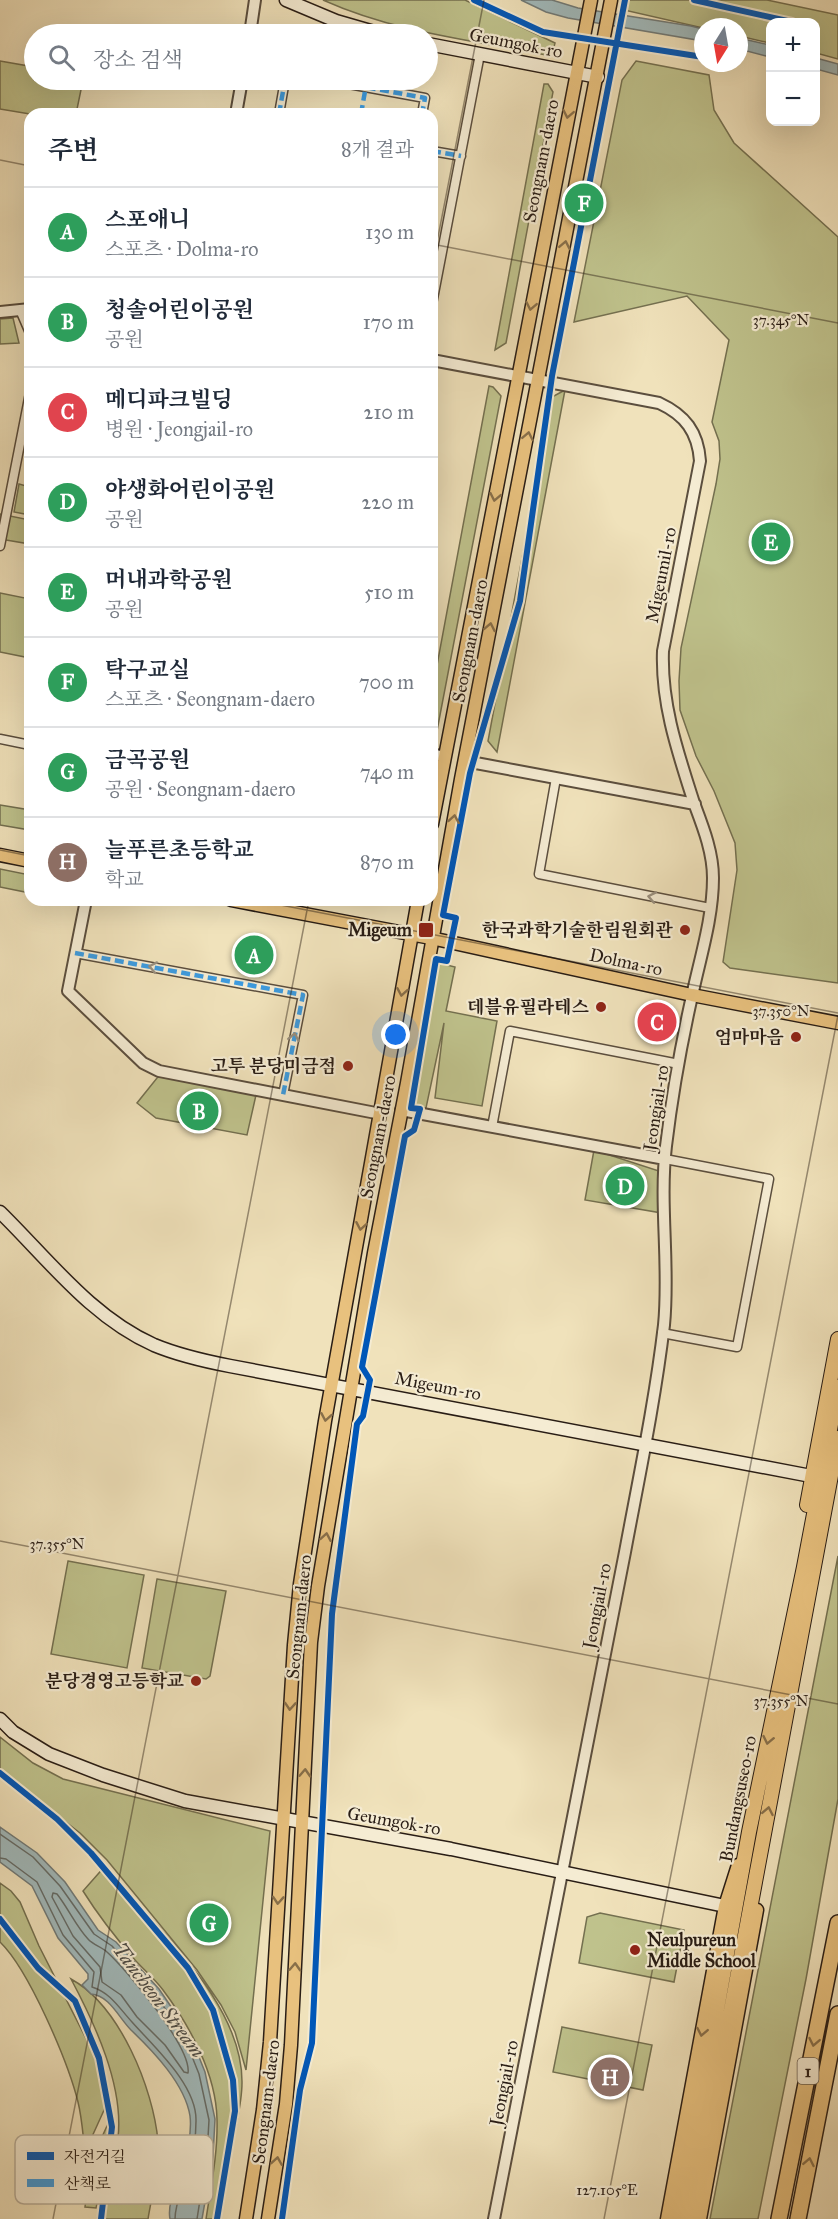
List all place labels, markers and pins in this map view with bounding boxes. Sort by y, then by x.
pin: F [564,180,604,226]
pin: E [752,520,790,564]
place label: Migeum [348,919,413,942]
place label: 한국과학기술한림원회관 [482,919,674,941]
marker: Migeum [417,921,435,939]
marker: 한국과학기술한림원회관 [678,923,692,937]
pin: A [234,932,274,978]
place label: 데블유필라테스 [467,996,590,1018]
marker: 데블유필라테스 [594,1000,608,1014]
pin: C [638,1000,676,1044]
place label: 엄마마음 [714,1026,784,1048]
marker: 엄마마음 [789,1030,803,1044]
place label: 고투 분당미금점 [210,1055,336,1077]
marker: 고투 분당미금점 [341,1059,355,1073]
pin: B [180,1088,218,1134]
pin: D [606,1164,644,1208]
place label: 분당경영고등학교 [45,1670,185,1692]
marker: 분당경영고등학교 [189,1674,203,1688]
pin: G [190,1900,228,1946]
place label: Neulpureun Middle School [647,1929,757,1972]
marker: Neulpureun Middle School [628,1943,642,1957]
pin: H [590,2054,630,2100]

